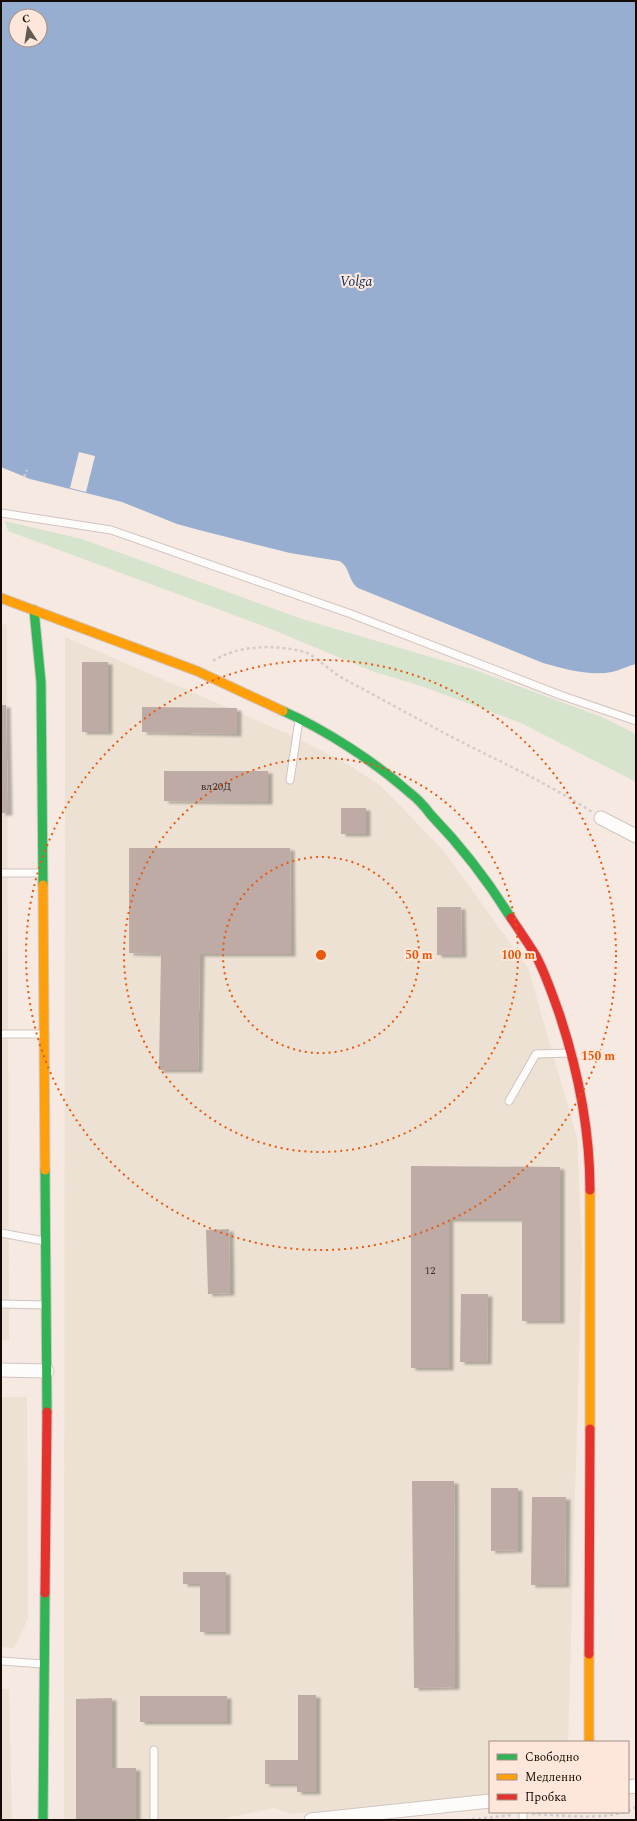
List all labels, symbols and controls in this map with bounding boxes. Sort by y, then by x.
north arrow [8,8,48,48]
text: С [20,10,32,28]
water label: Volga [340,271,372,292]
house number: вл20Д [201,778,231,795]
text: 50 m [405,946,433,965]
text: 100 m [501,946,535,965]
centre of rings [314,948,328,962]
text: 150 m [581,1047,615,1066]
house number: 12 [425,1262,436,1279]
legend [489,1741,629,1813]
text: Свободно [525,1748,579,1767]
text: Медленно [525,1768,582,1787]
text: Пробка [525,1788,567,1807]

